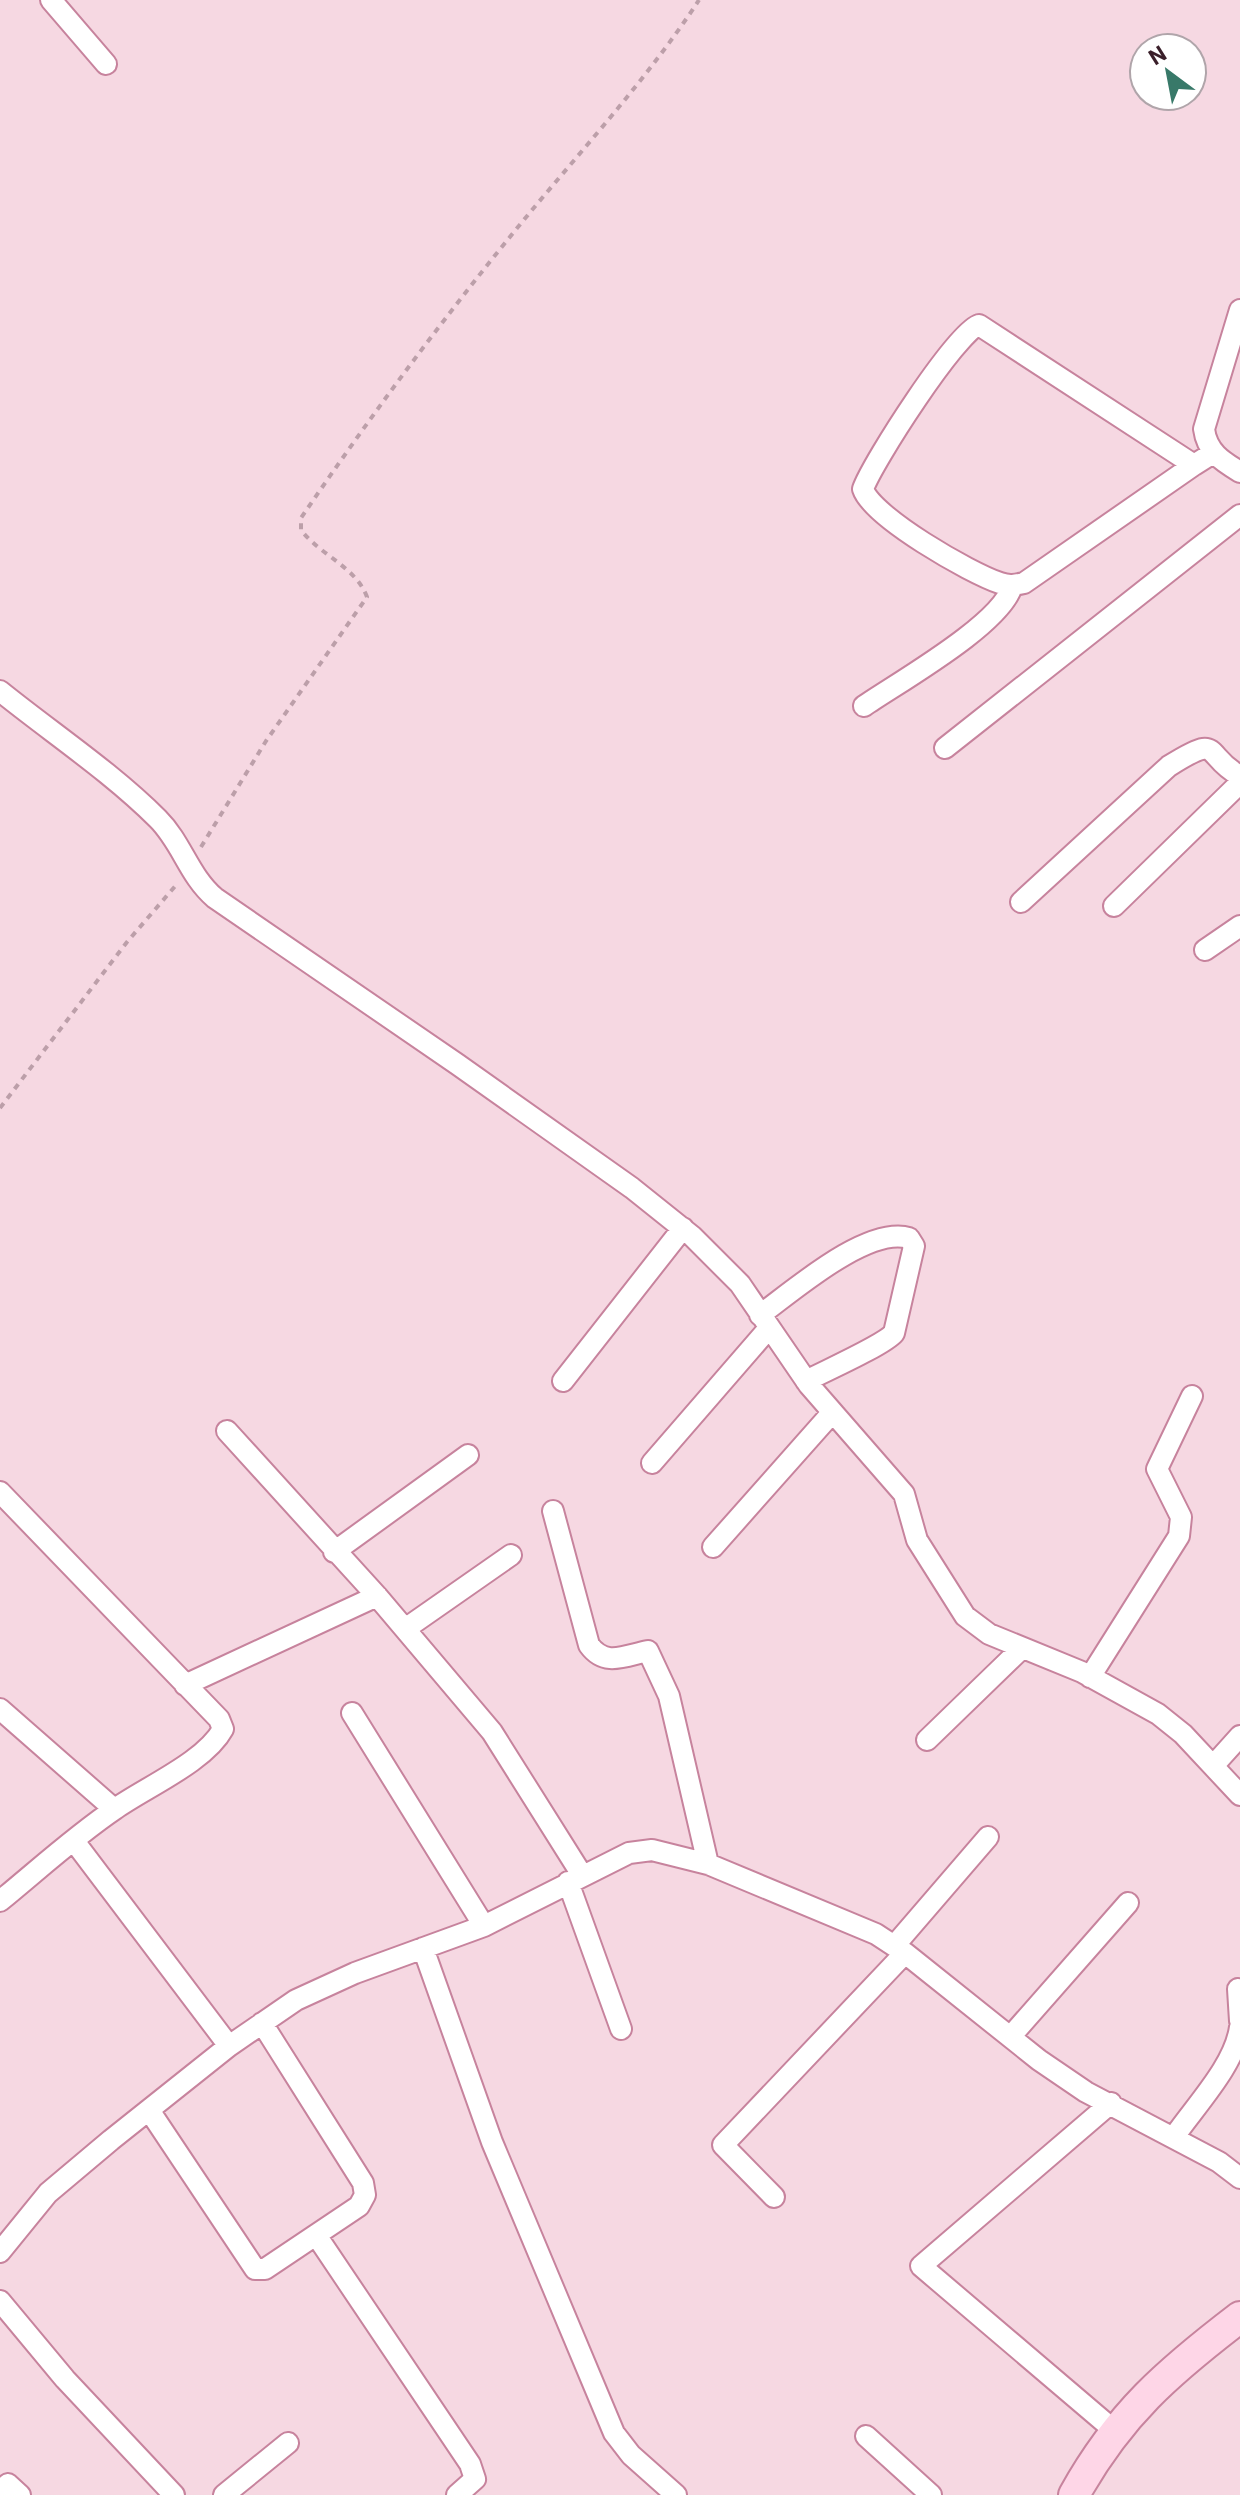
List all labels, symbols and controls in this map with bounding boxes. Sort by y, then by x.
north arrow [1128,32,1208,112]
text: N [1144,41,1171,70]

